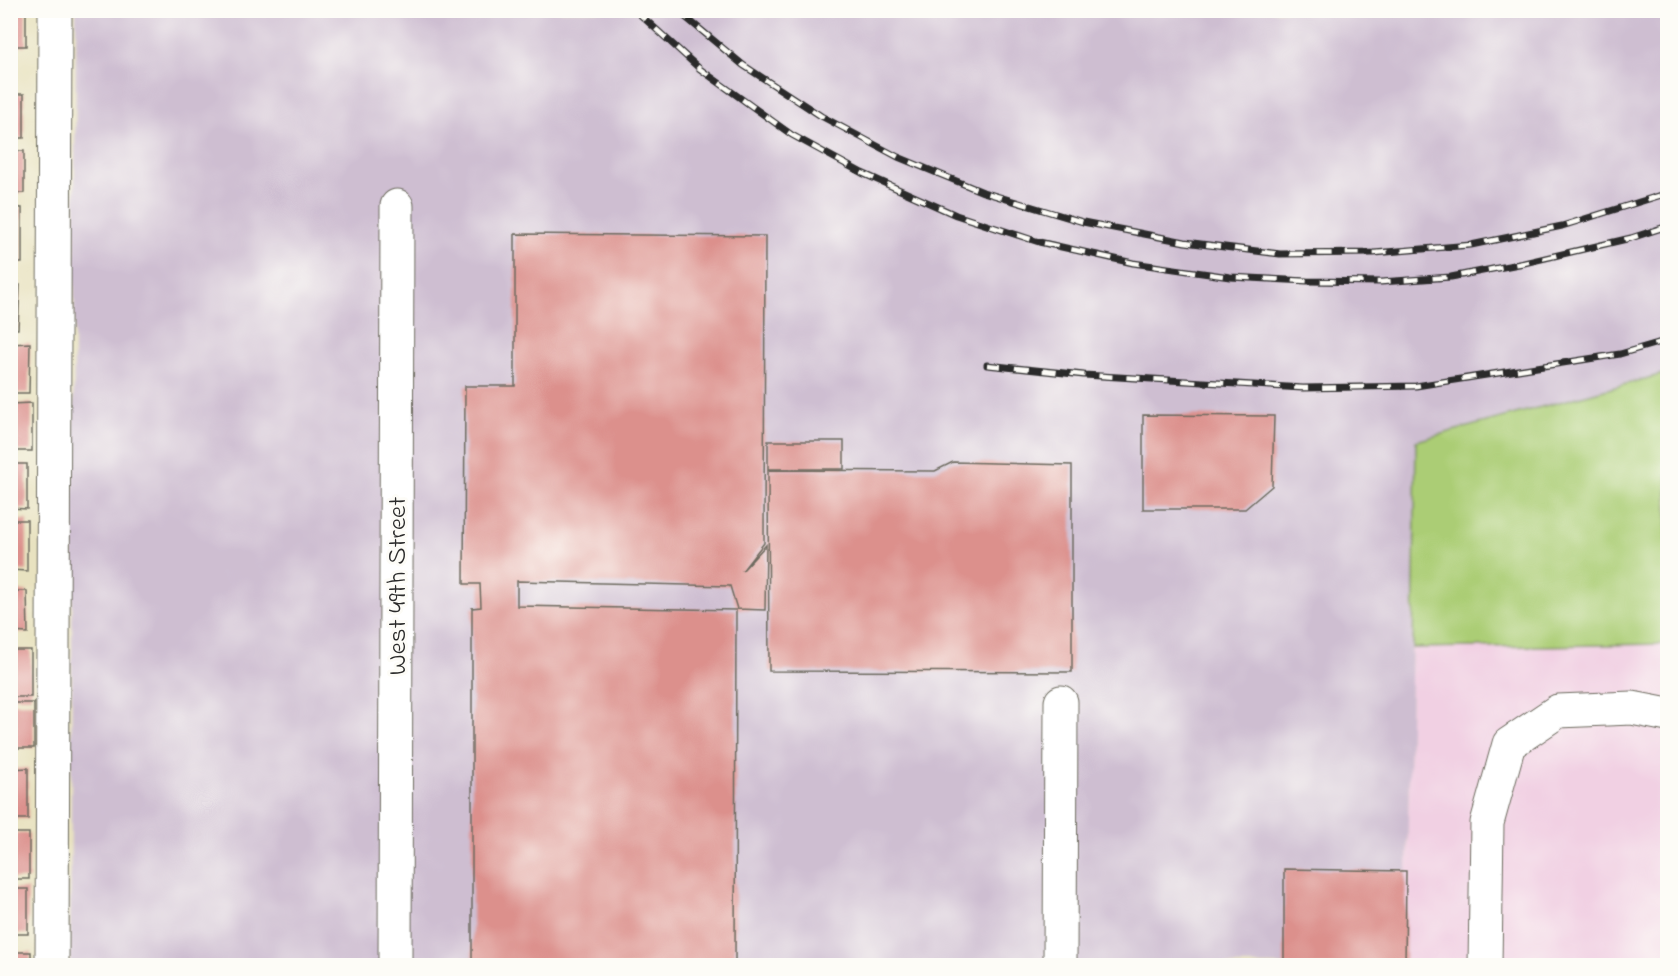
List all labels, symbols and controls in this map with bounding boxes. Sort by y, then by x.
street label: West 49th Street [379,497,418,675]

